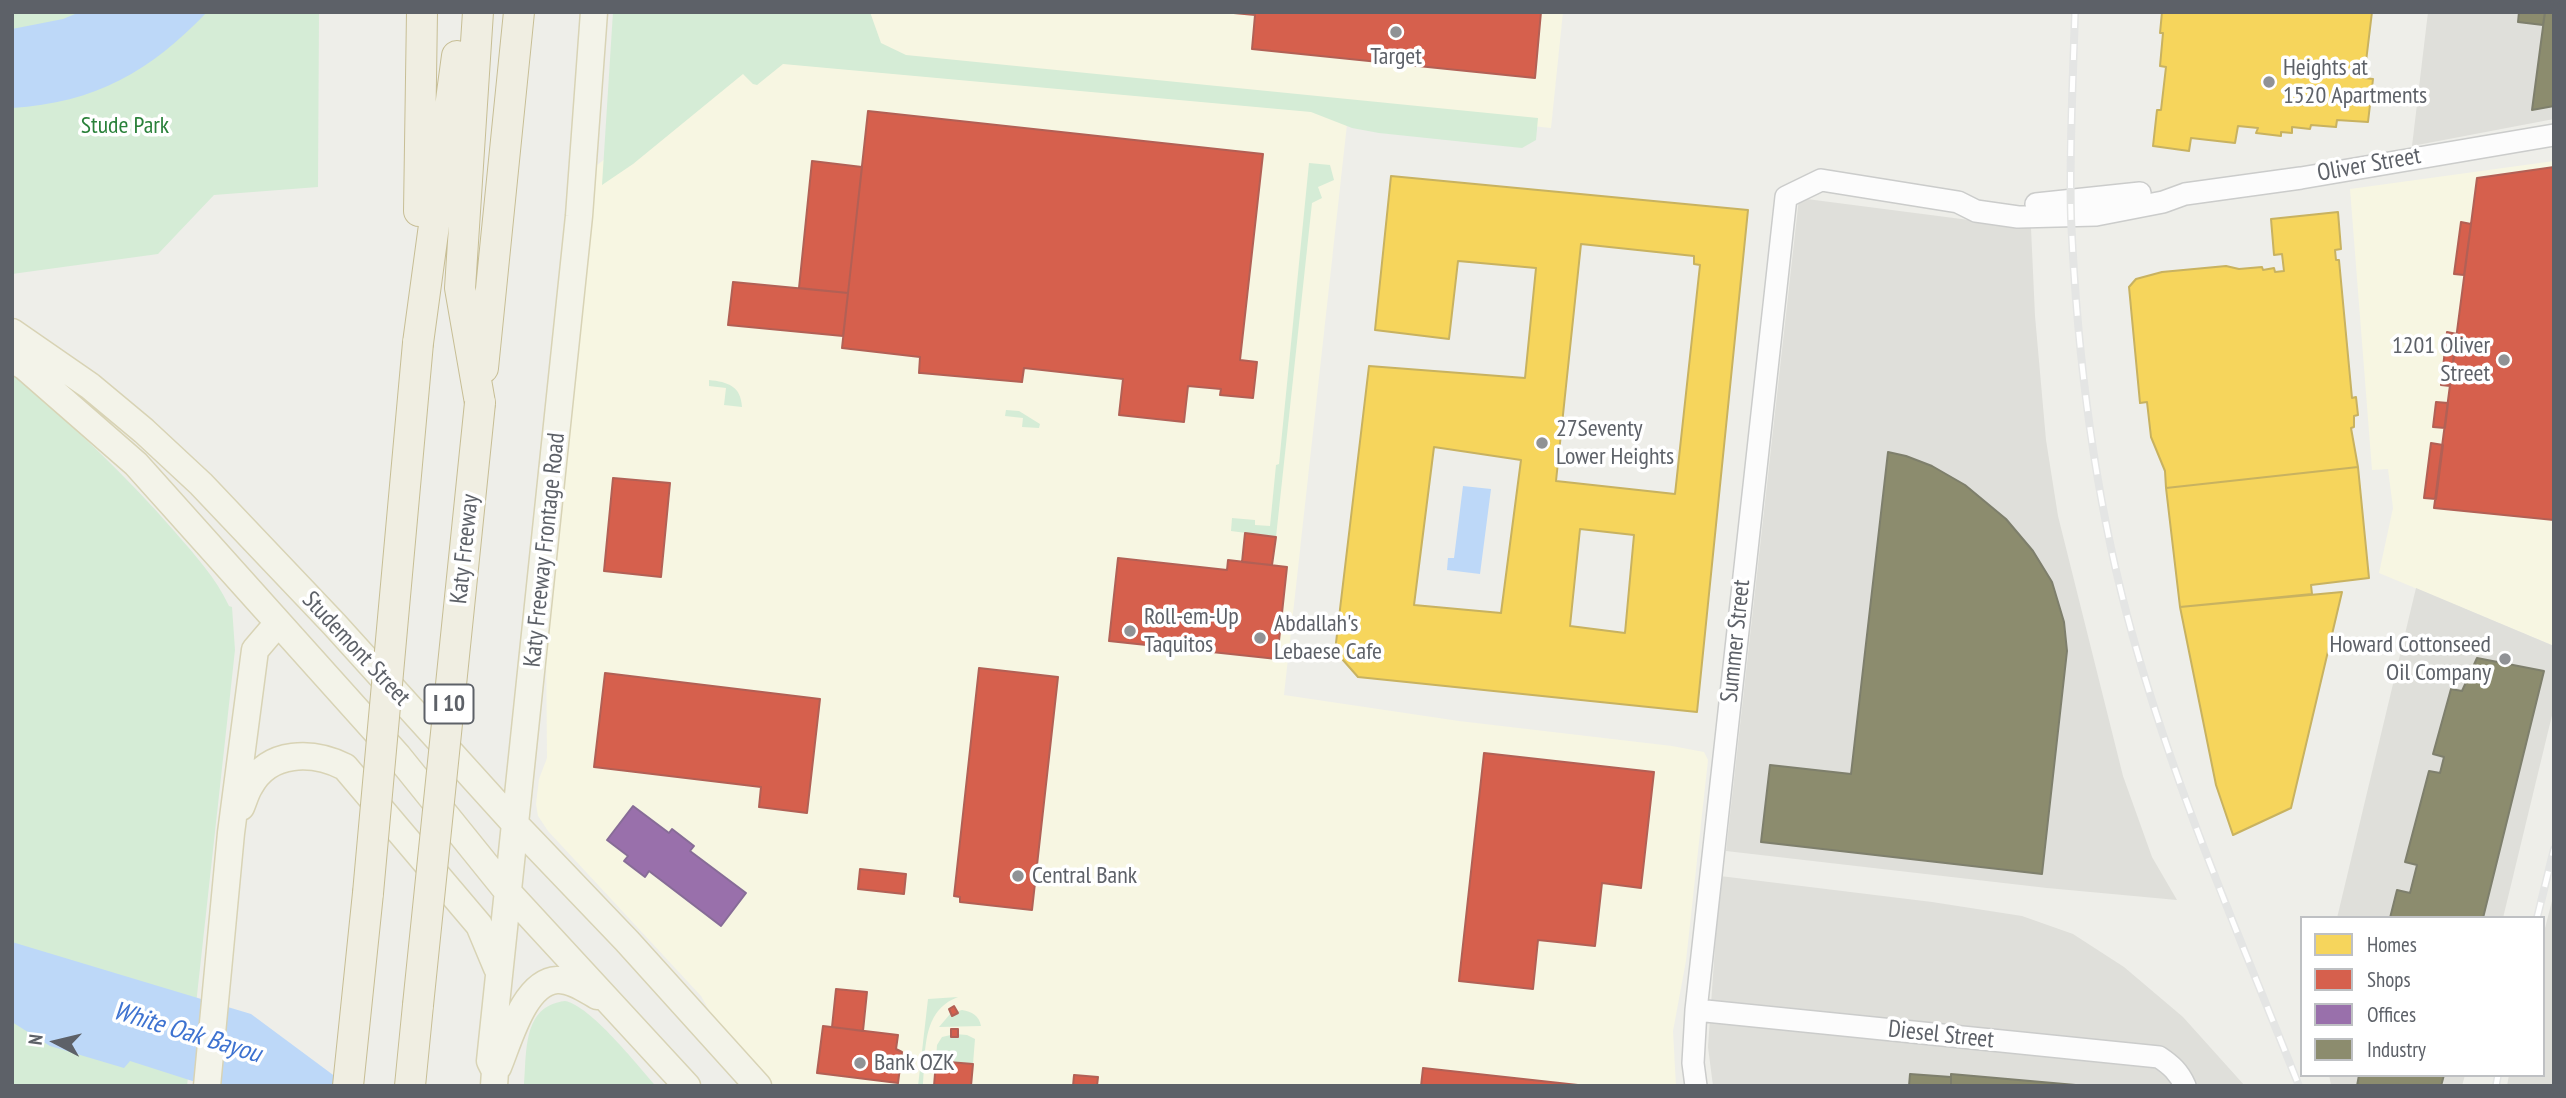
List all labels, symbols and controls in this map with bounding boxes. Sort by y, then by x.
marker: Target [1388,24,1404,40]
place label: Target [1370,43,1422,71]
place label: Heights at 1520 Apartments [2283,54,2427,110]
marker: Heights at 1520 Apartments [2261,74,2277,90]
park label: Stude Park [81,112,169,140]
street label: Oliver Street [2315,142,2423,188]
place label: 1201 Oliver Street [2392,332,2490,388]
marker: 1201 Oliver Street [2496,352,2512,368]
place label: 27Seventy Lower Heights [1556,415,1674,471]
street label: Katy Freeway Frontage Road [518,432,572,668]
marker: 27Seventy Lower Heights [1534,435,1550,451]
street label: Katy Freeway [445,493,485,605]
street label: Summer Street [1715,578,1757,704]
street label: Studemont Street [296,586,416,712]
place label: Roll-em-Up Taquitos [1144,603,1239,659]
place label: Abdallah's Lebaese Cafe [1274,610,1382,666]
marker: Roll-em-Up Taquitos [1122,623,1138,639]
marker: Abdallah's Lebaese Cafe [1252,630,1268,646]
place label: Howard Cottonseed Oil Company [2329,631,2491,687]
marker: Howard Cottonseed Oil Company [2497,651,2513,667]
road number: I 10 [424,684,474,724]
place label: Central Bank [1032,862,1137,890]
marker: Central Bank [1010,868,1026,884]
legend [2300,916,2545,1077]
text: Homes [2367,931,2417,958]
text: Shops [2367,966,2411,993]
water label: White Oak Bayou [109,996,265,1070]
text: Offices [2367,1001,2416,1028]
north arrow [21,1007,91,1077]
street label: Diesel Street [1887,1015,1995,1055]
text: N [23,1033,48,1046]
text: Industry [2367,1036,2426,1063]
place label: Bank OZK [874,1049,955,1077]
marker: Bank OZK [852,1055,868,1071]

